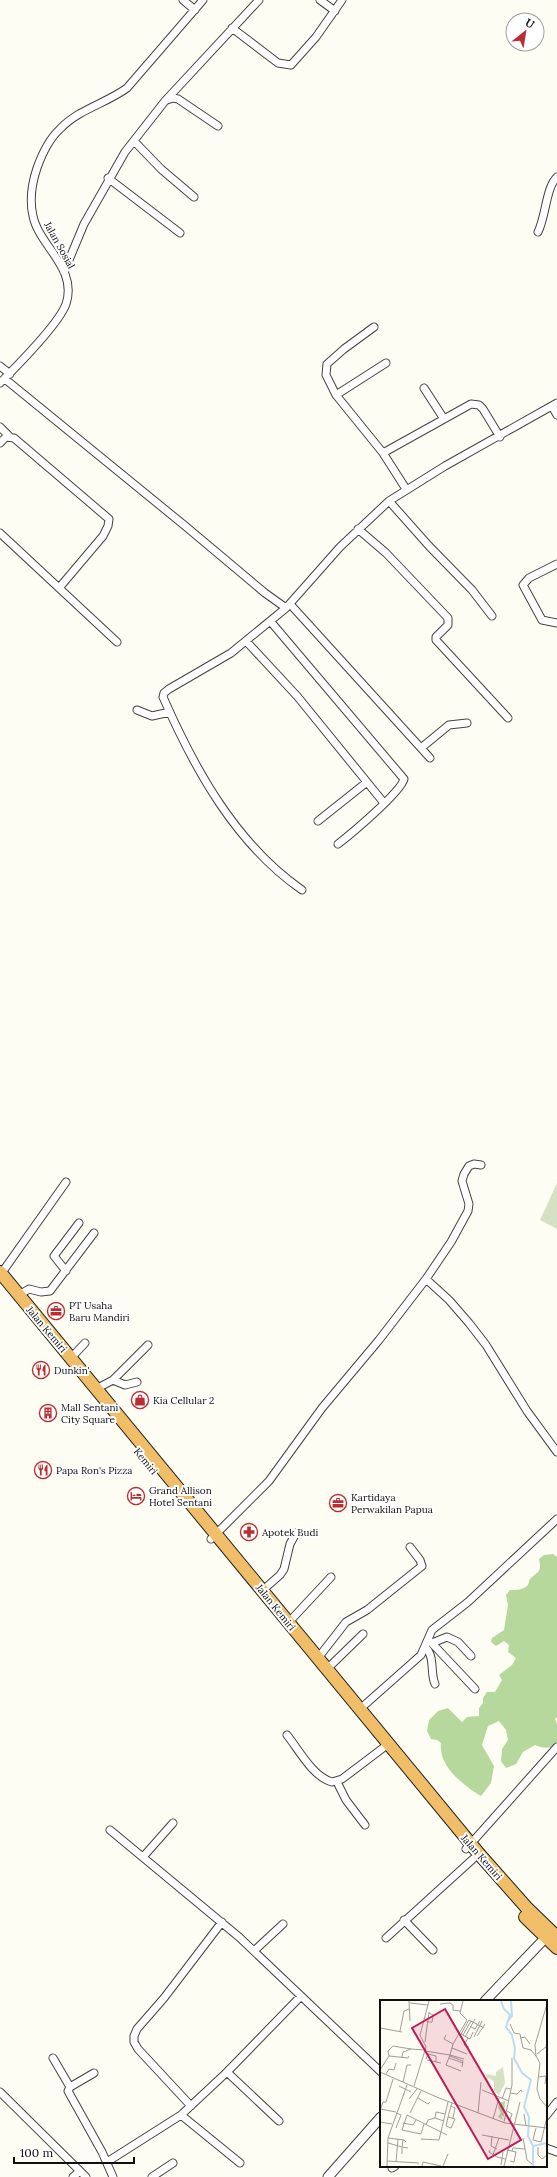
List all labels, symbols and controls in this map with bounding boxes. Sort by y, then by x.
north arrow [505,12,545,52]
text: U [523,15,538,32]
street label: Jalan Sosial [41,218,78,271]
place label: PT Usaha Baru Mandiri [69,1299,130,1324]
office icon: PT Usaha Baru Mandiri [46,1301,66,1321]
street label: Jalan Kemiri [23,1303,70,1355]
restaurant icon: Dunkin' [31,1360,51,1380]
place label: Dunkin' [54,1364,90,1377]
shop icon: Kia Cellular 2 [130,1390,150,1410]
place label: Kia Cellular 2 [153,1394,214,1407]
place label: Mall Sentani City Square [61,1401,119,1426]
building icon: Mall Sentani City Square [38,1403,58,1423]
street label: Kemiri [131,1445,161,1478]
restaurant icon: Papa Ron's Pizza [33,1460,53,1480]
place label: Papa Ron's Pizza [56,1464,132,1477]
place label: Grand Allison Hotel Sentani [149,1484,212,1509]
hotel icon: Grand Allison Hotel Sentani [126,1486,146,1506]
place label: Kartidaya Perwakilan Papua [351,1491,433,1516]
office icon: Kartidaya Perwakilan Papua [328,1493,348,1513]
pharmacy icon: Apotek Budi [239,1522,259,1542]
place label: Apotek Budi [261,1526,318,1539]
street label: Jalan Kemiri [252,1581,299,1633]
street label: Jalan Kemiri [458,1831,505,1883]
inset map [380,2000,547,2167]
scale bar [14,2139,134,2165]
text: 100 m [20,2145,53,2160]

